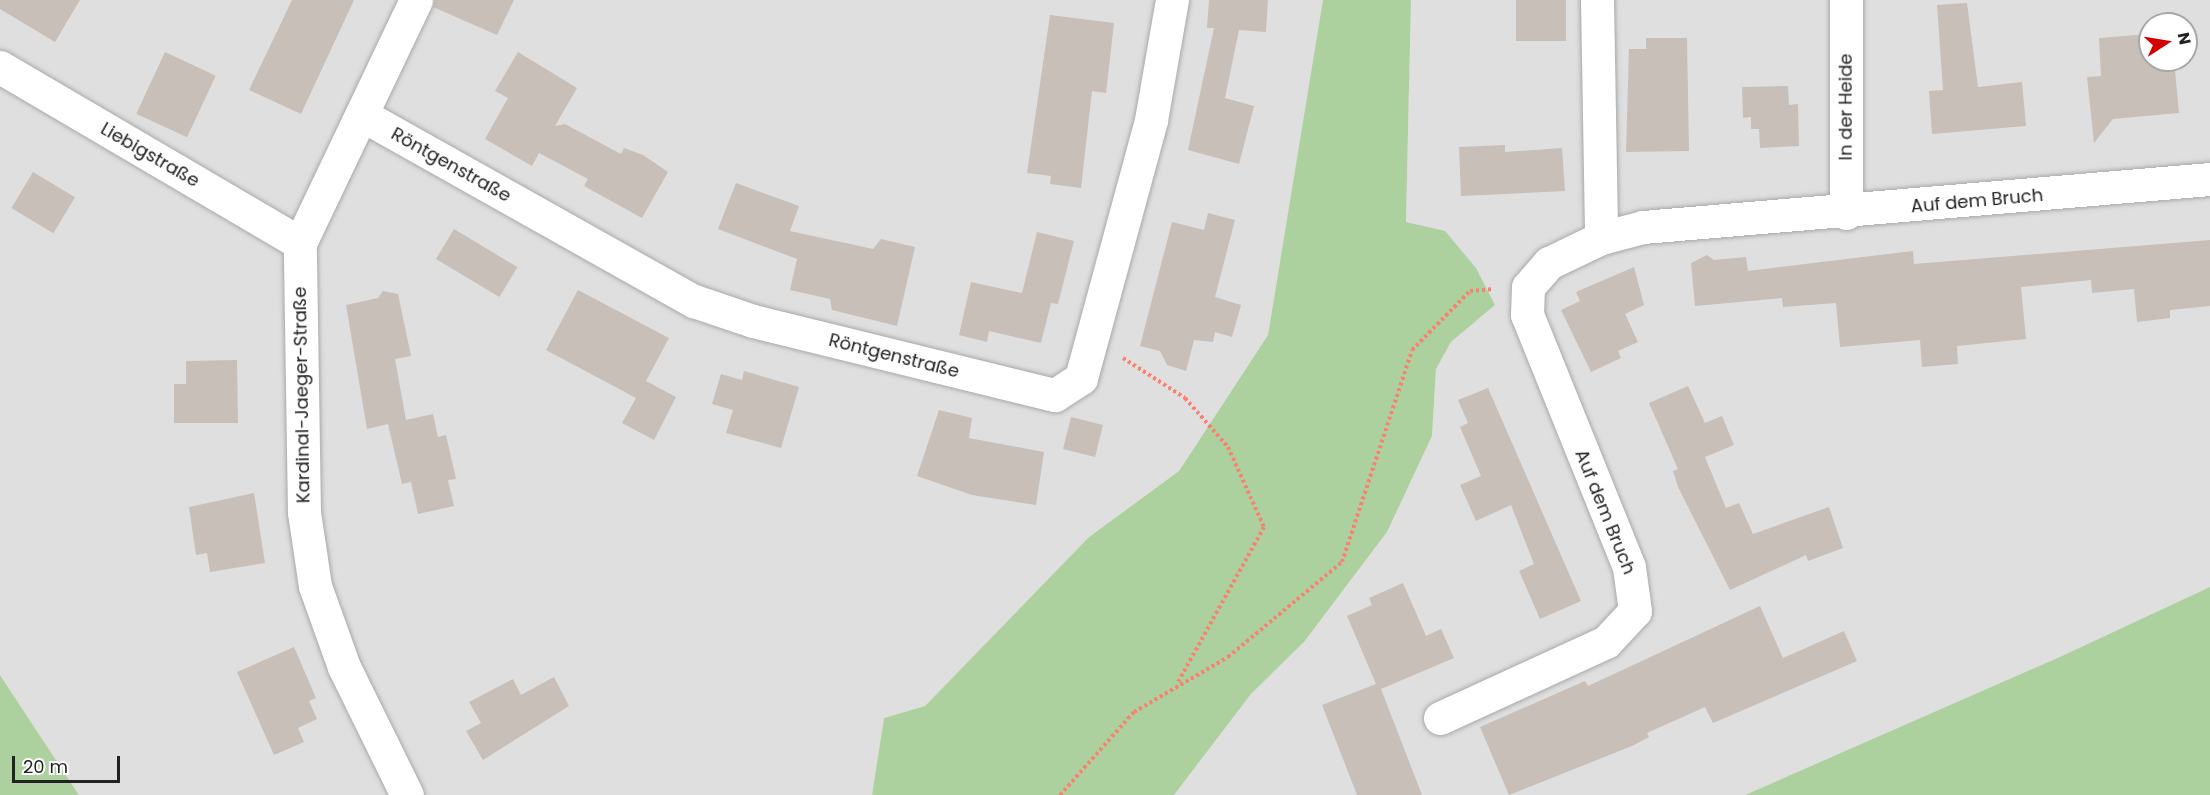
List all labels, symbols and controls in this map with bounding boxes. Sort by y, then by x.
north arrow [2138,12,2198,72]
text: N [2172,30,2197,47]
street label: In der Heide [1835,54,1857,160]
street label: Liebigstraße [97,118,203,192]
street label: Röntgenstraße [387,123,515,207]
street label: Auf dem Bruch [1910,184,2044,218]
street label: Kardinal-Jaeger-Straße [289,287,315,503]
street label: Röntgenstraße [827,329,961,383]
street label: Auf dem Bruch [1570,446,1640,578]
scale bar [15,744,123,782]
text: 20 m [23,754,68,779]

